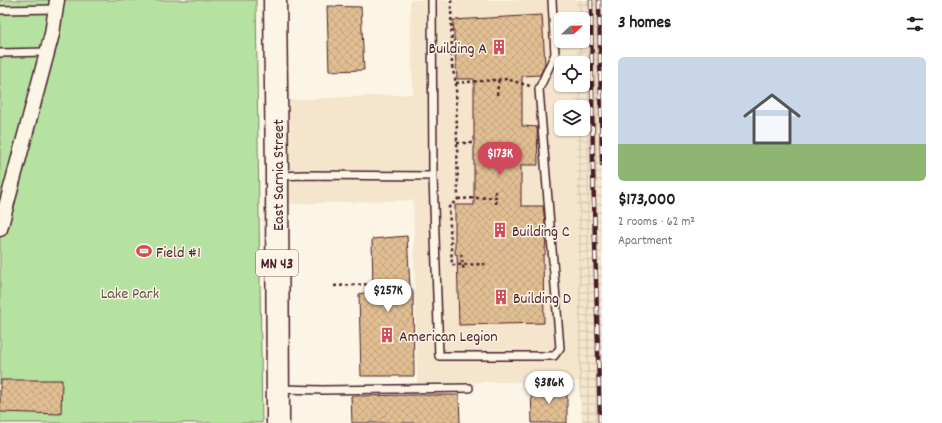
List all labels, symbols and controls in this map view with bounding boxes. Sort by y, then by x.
north arrow [554,12,590,48]
map controls [554,12,590,136]
text: 3 homes [618,12,671,36]
icon: filters [904,13,926,35]
place label: Building A [429,38,487,61]
building icon: Building A [490,38,508,56]
button: locate [554,56,590,92]
icon: home [736,83,808,155]
button: layers [554,100,590,136]
street label: East Sarnia Street [268,119,291,231]
pin: $173K [472,142,528,176]
text: $173K [487,145,513,164]
text: $173,000 [618,189,675,213]
text: 2 rooms · 62 m² [618,213,695,232]
building icon: Building C [491,221,509,239]
place label: Building C [512,221,570,244]
text: Apartment [618,232,672,251]
sports icon: Field #1 [135,242,153,260]
place label: Field #1 [156,242,201,265]
road number: MN 43 [256,250,298,276]
pin: $257K [360,279,416,313]
text: $257K [373,282,403,301]
park label: Lake Park [101,283,159,306]
building icon: Building D [492,288,510,306]
place label: Building D [513,288,571,311]
building icon: American Legion [378,326,396,344]
place label: American Legion [399,326,498,349]
pin: $386K [521,371,577,405]
text: $386K [534,374,564,393]

